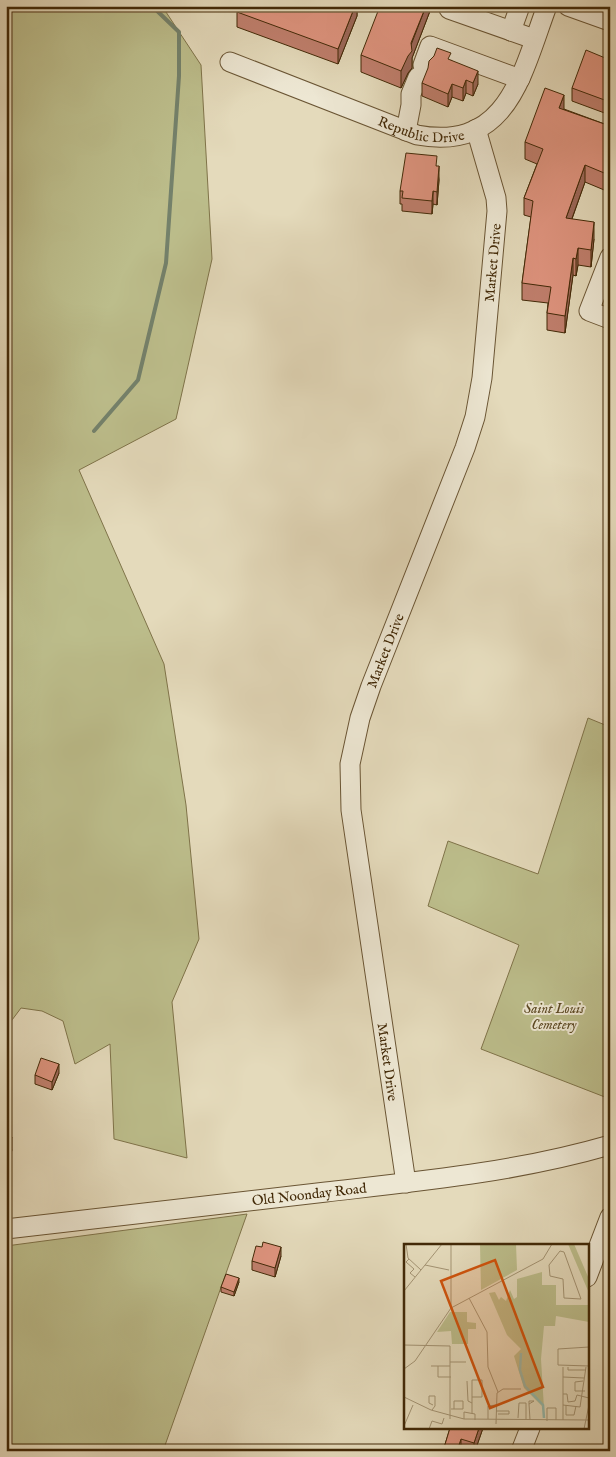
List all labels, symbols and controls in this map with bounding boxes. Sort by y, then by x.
street label: Republic Drive [375,113,467,147]
street label: Market Drive [481,222,506,303]
street label: Market Drive [363,611,409,691]
park label: Saint Louis Cemetery [524,1000,585,1034]
street label: Market Drive [373,1022,401,1103]
street label: Old Noonday Road [251,1179,368,1210]
inset map [404,1244,588,1430]

